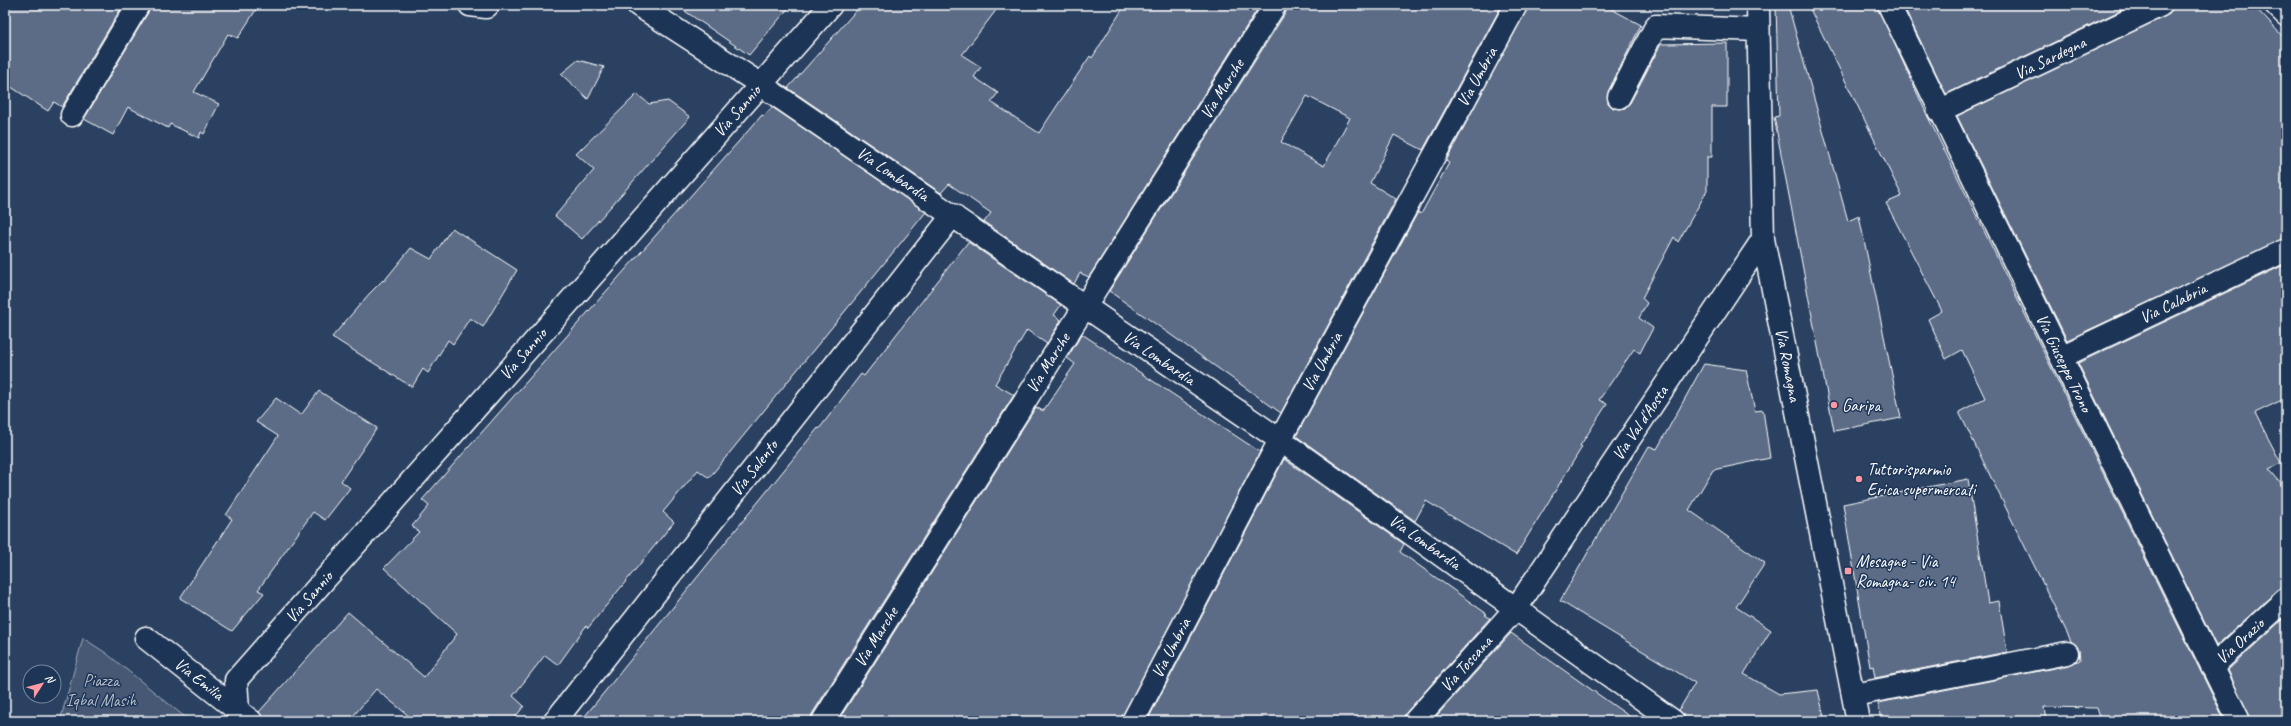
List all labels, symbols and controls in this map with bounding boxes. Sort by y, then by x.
street label: Via Sardegna [2011,31,2090,84]
street label: Via Umbria [1452,42,1503,110]
street label: Via Marche [1195,54,1249,123]
street label: Via Sannio [709,79,767,141]
street label: Via Lombardia [853,142,935,207]
street label: Via Calabria [2136,277,2212,328]
street label: Via Giuseppe Trono [2031,311,2098,417]
street label: Via Sannio [495,322,553,384]
street label: Via Lombardia [1119,326,1201,391]
street label: Via Romagna [1771,326,1806,405]
street label: Via Umbria [1297,327,1348,395]
street label: Via Marche [1021,328,1075,397]
street label: Via Val d'Aosta [1607,381,1673,464]
place label: Garipa [1842,395,1882,416]
marker: Garipa [1829,400,1839,410]
street label: Via Salento [726,434,784,500]
place label: Tuttorisparmio Erica supermercati [1867,459,1977,500]
marker: Tuttorisparmio Erica supermercati [1854,474,1864,484]
street label: Via Lombardia [1385,510,1467,576]
place label: Mesagne - Via Romagna- civ. 14 [1856,551,1958,592]
street label: Via Sannio [281,565,339,627]
marker: Mesagne - Via Romagna- civ. 14 [1843,566,1853,576]
street label: Via Marche [849,602,903,671]
street label: Via Orazio [2211,612,2270,669]
street label: Via Umbria [1147,613,1196,682]
street label: Via Toscana [1435,631,1497,696]
street label: Via Emilia [170,653,229,706]
north arrow [22,664,62,704]
park label: Piazza Iqbal Masih [66,670,137,711]
text: N [42,671,59,687]

